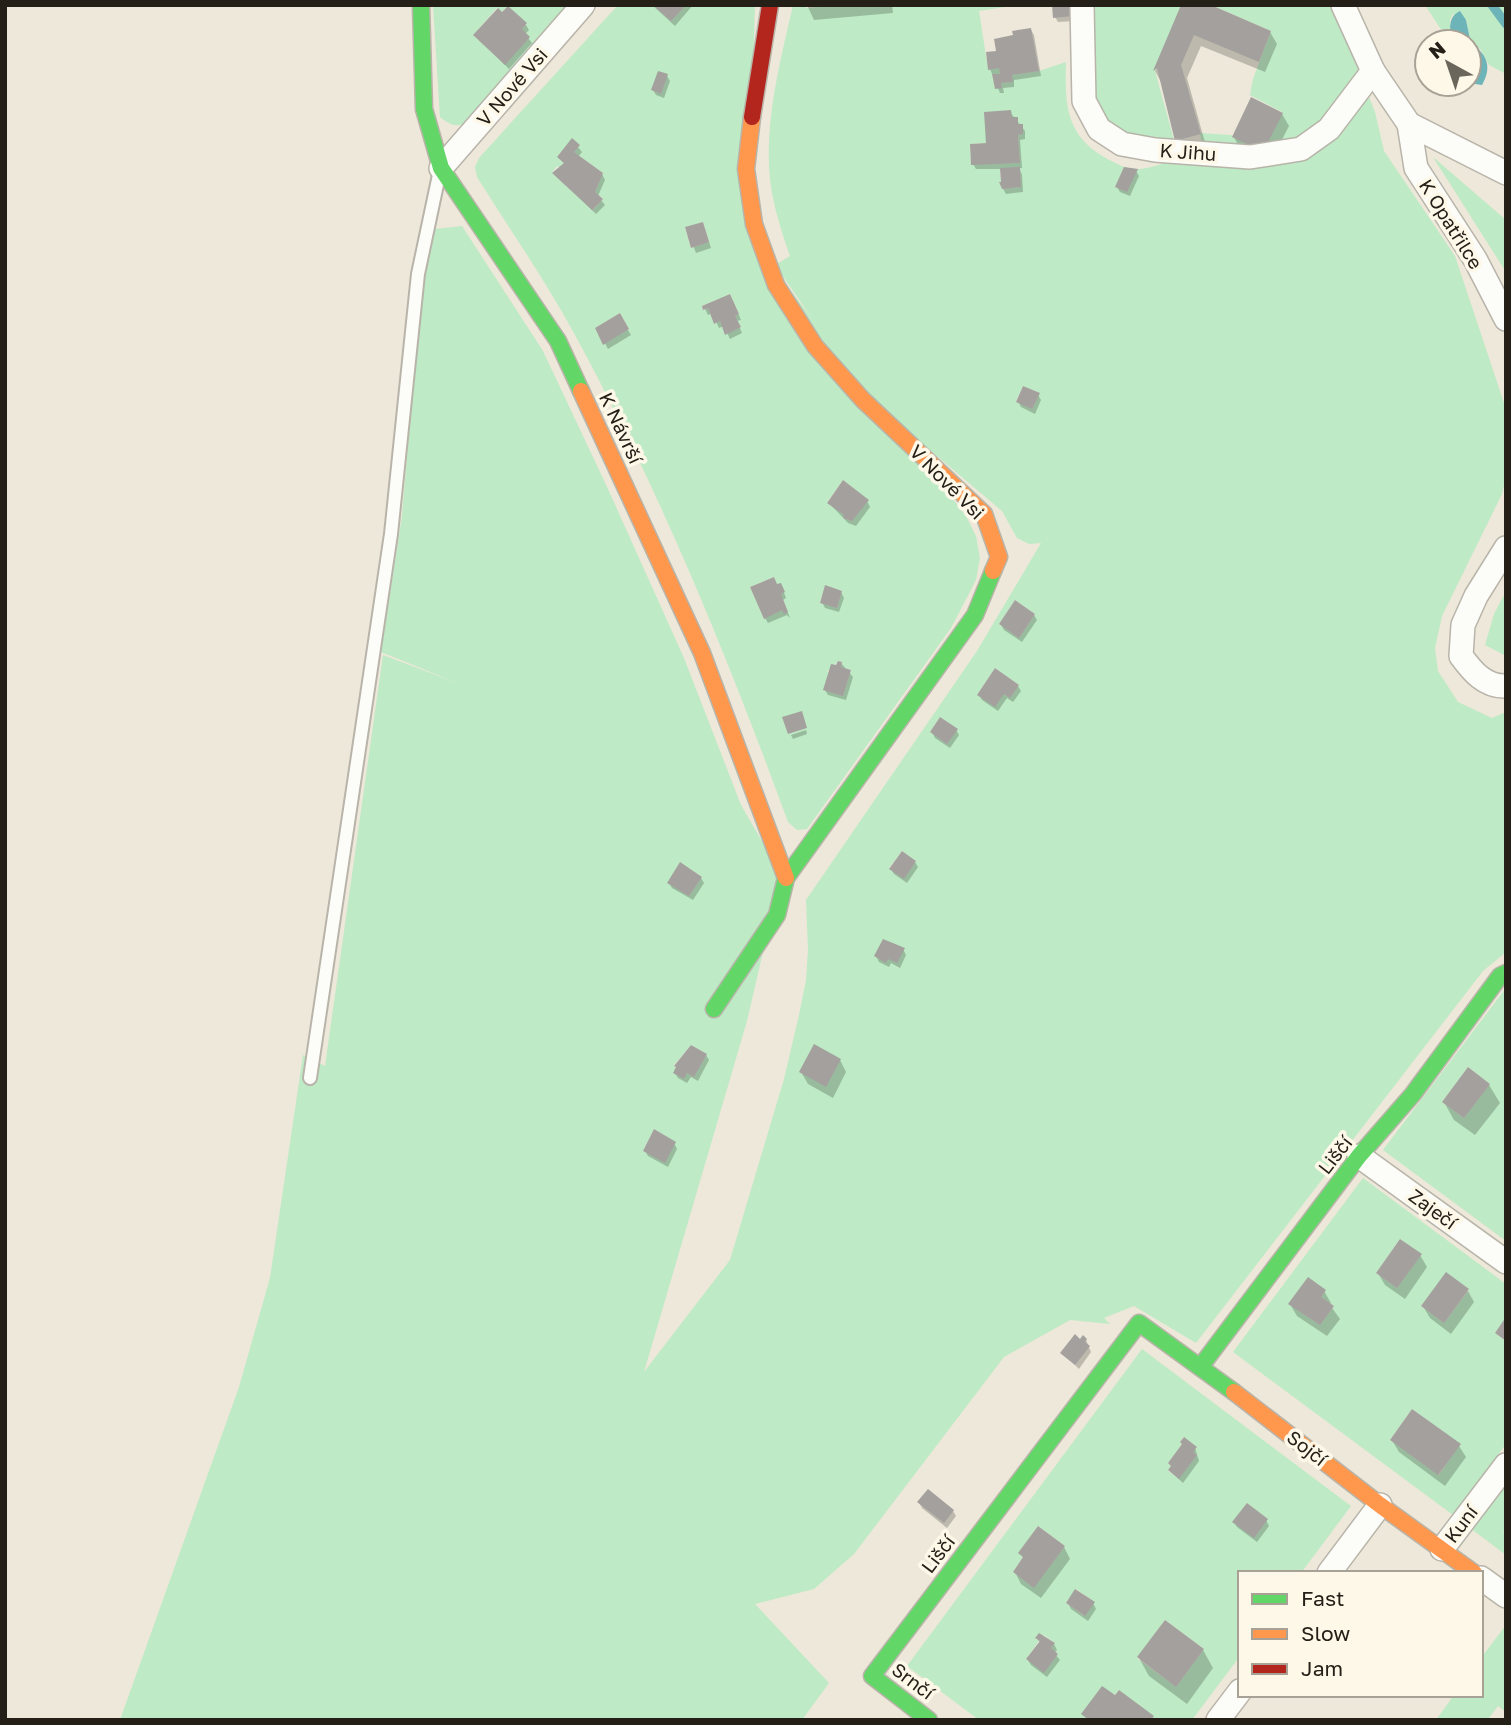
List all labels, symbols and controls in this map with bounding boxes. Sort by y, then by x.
north arrow [1413,28,1483,98]
text: N [1424,36,1450,63]
street label: V Nové Vsi [471,43,552,130]
street label: K Jihu [1159,138,1217,165]
street label: K Opatřilce [1415,175,1488,273]
street label: K Návrší [595,389,649,469]
street label: V Nové Vsi [905,440,989,524]
street label: Liščí [1313,1130,1358,1178]
street label: Zaječí [1405,1184,1463,1235]
street label: Sojčí [1283,1425,1333,1471]
street label: Kuní [1439,1499,1483,1547]
street label: Liščí [916,1529,960,1577]
legend [1238,1571,1483,1697]
text: Fast [1301,1585,1344,1611]
text: Slow [1301,1620,1350,1646]
text: Jam [1301,1655,1343,1681]
street label: Srnčí [888,1657,940,1705]

